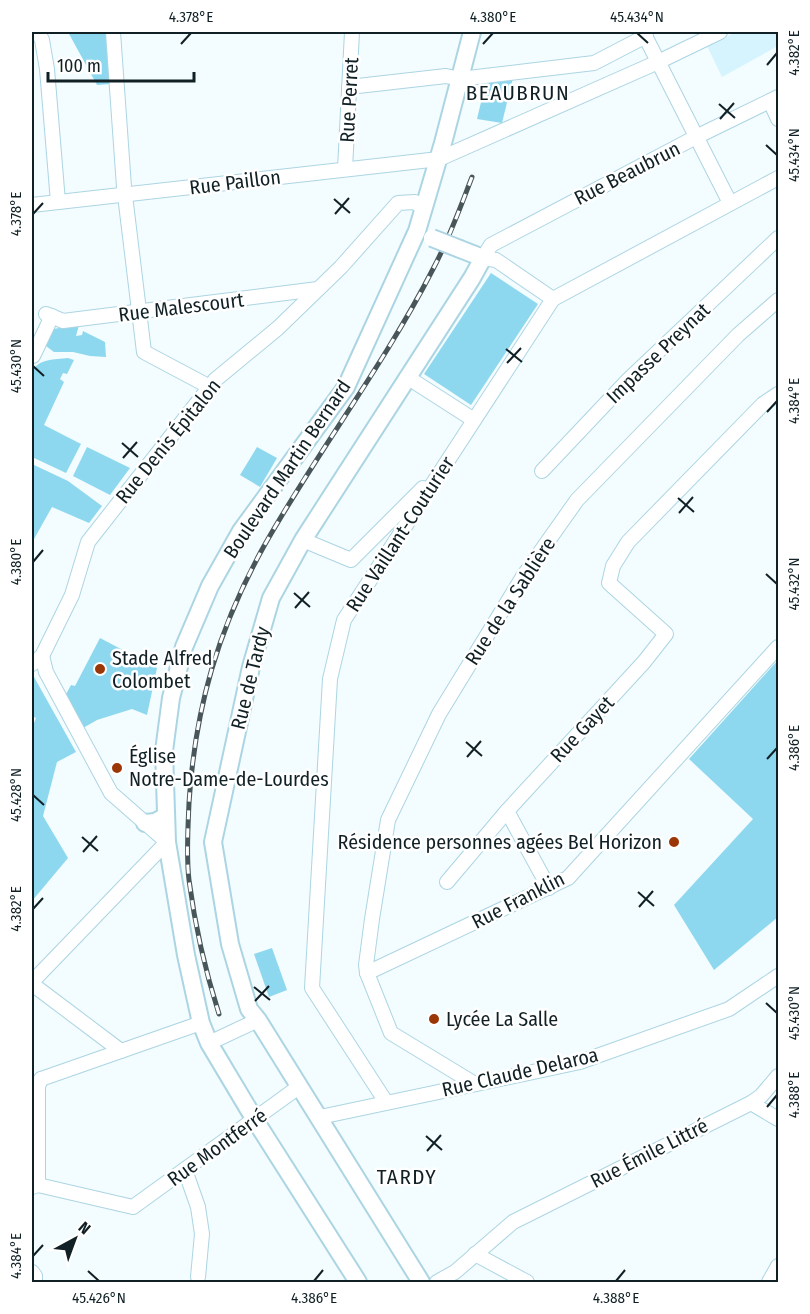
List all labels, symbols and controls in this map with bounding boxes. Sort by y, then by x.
text: 4.378°E [169,8,213,26]
text: 4.380°E [470,8,516,26]
text: 45.434°N [610,8,664,26]
text: 4.382°E [785,30,803,76]
scale bar [48,45,194,83]
text: 100 m [57,55,101,77]
street label: Rue Perret [335,56,363,143]
district label: BEAUBRUN [466,80,570,106]
text: 45.434°N [785,128,803,182]
street label: Rue Beaubrun [570,136,684,210]
street label: Rue Paillon [188,164,282,200]
text: 4.378°E [7,192,25,236]
street label: Rue Malescourt [117,287,245,327]
street label: Impasse Preynat [601,297,715,408]
text: 45.430°N [7,339,25,393]
street label: Rue Denis Épitalon [110,374,226,508]
street label: Boulevard Martin Bernard [218,375,356,563]
text: 4.384°E [785,378,803,424]
street label: Rue Vaillant-Couturier [341,452,459,616]
street label: Rue de la Sablière [460,532,560,670]
text: 4.380°E [7,539,25,585]
text: 45.432°N [785,557,803,611]
street label: Rue de Tardy [226,624,274,732]
place label: Stade Alfred Colombet [112,646,212,693]
marker: Stade Alfred Colombet [93,662,107,676]
street label: Rue Gayet [545,690,619,767]
text: 4.386°E [785,725,803,771]
place label: Église Notre-Dame-de-Lourdes [129,744,329,791]
marker: Église Notre-Dame-de-Lourdes [110,761,124,775]
text: 45.428°N [7,768,25,822]
place label: Résidence personnes agées Bel Horizon [338,830,662,854]
marker: Résidence personnes agées Bel Horizon [667,835,681,849]
street label: Rue Franklin [468,866,568,934]
text: 4.382°E [7,886,25,932]
text: 45.430°N [785,986,803,1040]
place label: Lycée La Salle [446,1007,558,1031]
marker: Lycée La Salle [427,1012,441,1026]
street label: Rue Claude Delaroa [440,1042,600,1102]
text: 4.388°E [785,1072,803,1118]
street label: Rue Montferré [163,1103,271,1191]
street label: Rue Émile Littré [586,1113,712,1193]
district label: TARDY [377,1164,437,1190]
north arrow [45,1209,105,1269]
text: N [75,1218,94,1238]
text: 4.384°E [7,1233,25,1279]
text: 45.426°N [72,1289,126,1307]
text: 4.386°E [291,1289,337,1307]
text: 4.388°E [593,1289,639,1307]

